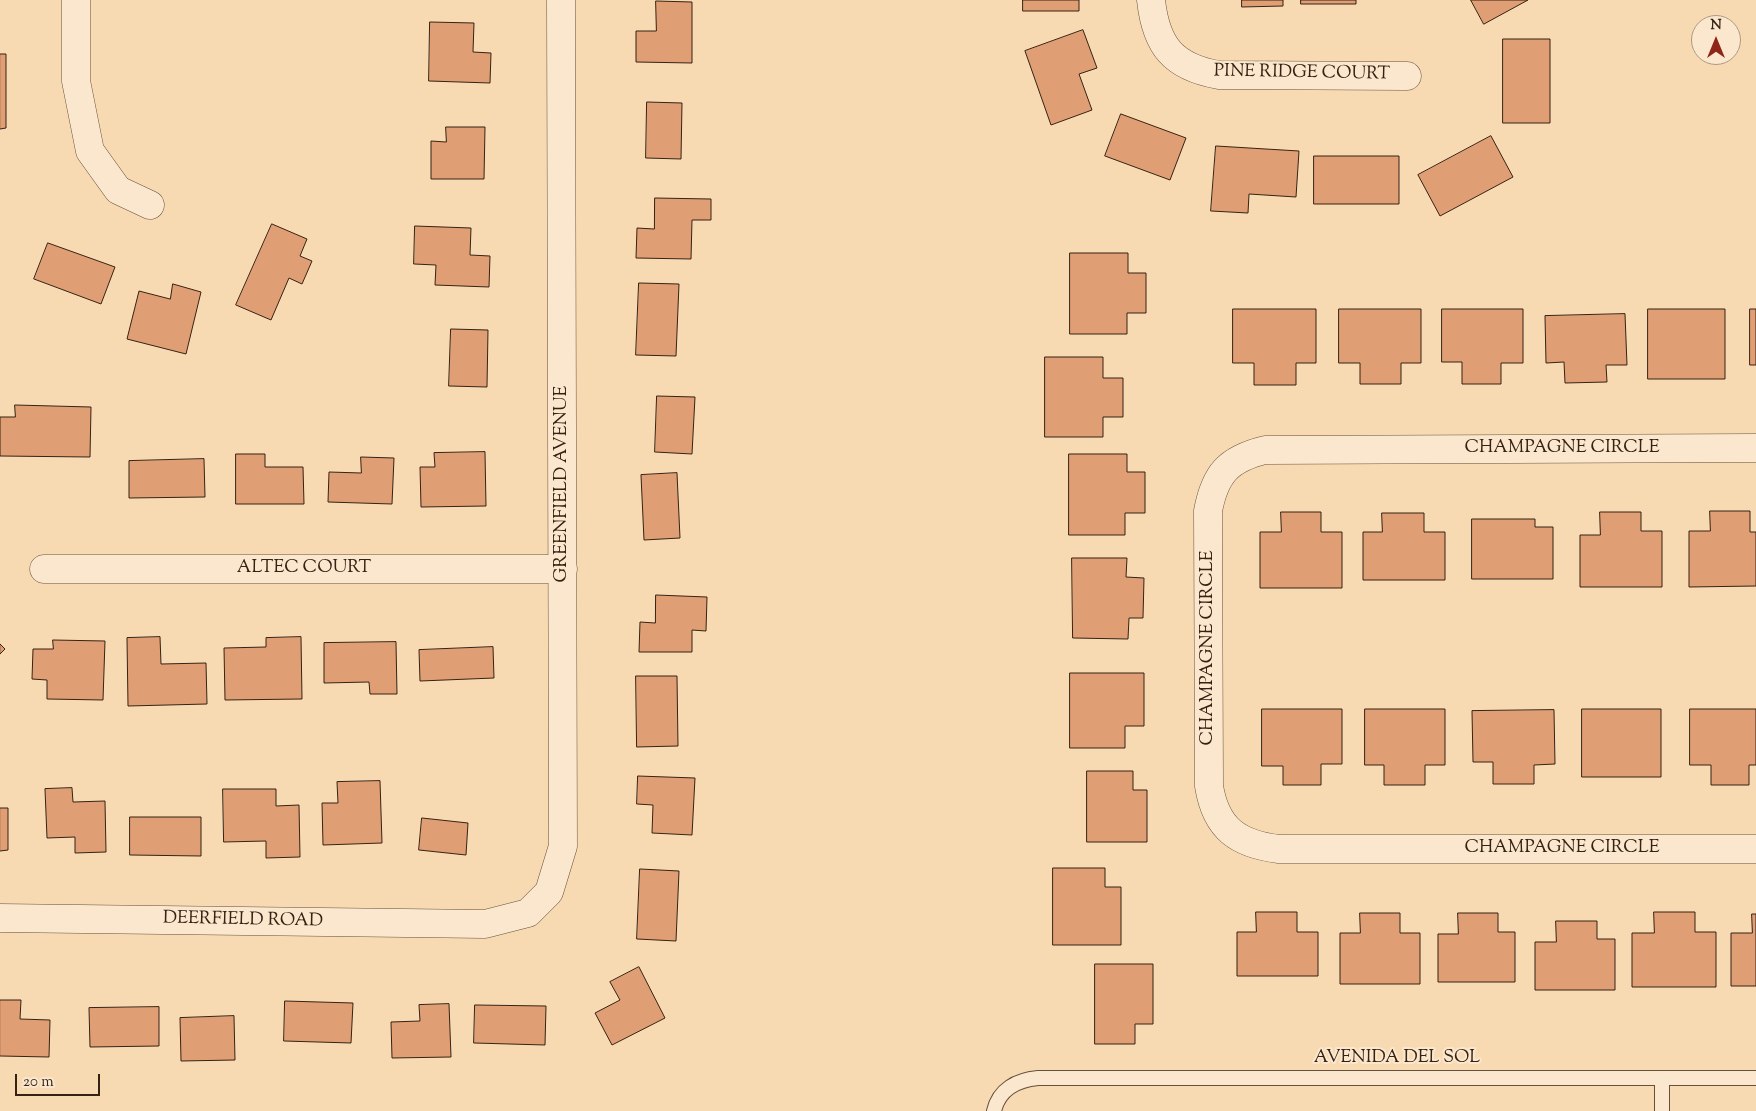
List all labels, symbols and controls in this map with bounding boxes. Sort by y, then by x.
north arrow [1691,15,1741,65]
text: N [1710,16,1722,36]
street label: PINE RIDGE COURT [1214,62,1390,86]
street label: GREENFIELD AVENUE [552,386,574,582]
street label: CHAMPAGNE CIRCLE [1464,438,1660,460]
street label: CHAMPAGNE CIRCLE [1198,550,1220,746]
street label: ALTEC COURT [237,558,371,580]
street label: CHAMPAGNE CIRCLE [1464,838,1660,860]
street label: DEERFIELD ROAD [163,909,323,933]
street label: AVENIDA DEL SOL [1314,1048,1480,1070]
scale bar [18,1064,102,1096]
text: 20 m [23,1072,54,1093]

